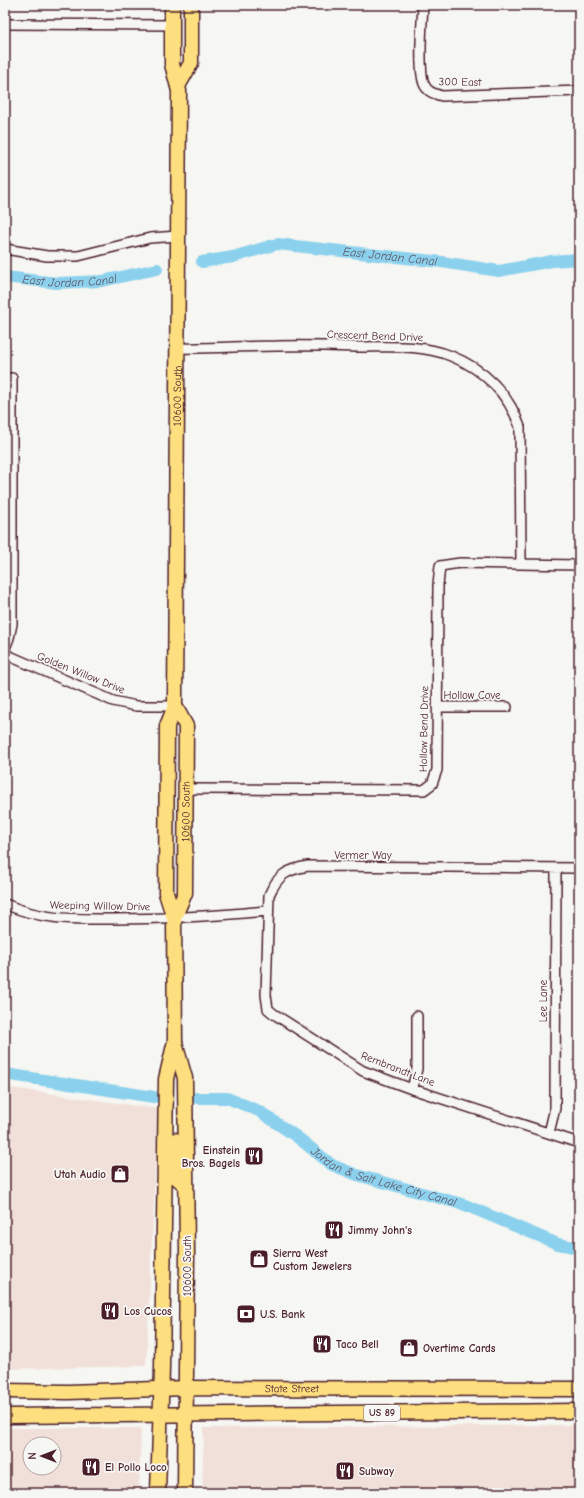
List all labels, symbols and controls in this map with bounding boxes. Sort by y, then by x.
street label: 300 East [439,75,482,89]
water label: East Jordan Canal [342,244,438,268]
water label: East Jordan Canal [22,271,118,290]
street label: Crescent Bend Drive [327,328,424,344]
street label: 10600 South [170,365,184,426]
street label: Golden Willow Drive [35,649,127,697]
street label: Hollow Bend Drive [417,685,431,772]
street label: Hollow Cove [444,689,501,702]
street label: 10600 South [179,781,192,842]
street label: Vermer Way [334,849,392,862]
street label: Weeping Willow Drive [50,899,151,913]
street label: Lee Lane [537,979,550,1022]
street label: Rembrandt Lane [359,1049,437,1089]
water label: Jordan & Salt Lake City Canal [308,1143,458,1209]
place label: Einstein Bros. Bagels [182,1144,240,1170]
restaurant icon: Einstein Bros. Bagels [243,1145,265,1167]
shop icon: Utah Audio [109,1163,131,1185]
place label: Utah Audio [54,1168,106,1181]
restaurant icon: Jimmy John's [323,1219,345,1241]
place label: Jimmy John's [348,1224,412,1237]
street label: 10600 South [181,1236,194,1296]
place label: Sierra West Custom Jewelers [273,1247,352,1273]
shop icon: Sierra West Custom Jewelers [248,1248,270,1270]
restaurant icon: Los Cucos [99,1300,121,1322]
bank icon: U.S. Bank [235,1303,257,1325]
place label: Los Cucos [124,1305,172,1318]
place label: U.S. Bank [260,1308,306,1321]
restaurant icon: Taco Bell [311,1333,333,1355]
shop icon: Overtime Cards [398,1337,420,1359]
place label: Taco Bell [336,1338,379,1351]
place label: Overtime Cards [423,1342,496,1355]
street label: State Street [265,1382,320,1395]
road number: US 89 [364,1405,400,1421]
north arrow [22,1436,62,1476]
text: N [26,1452,39,1460]
restaurant icon: El Pollo Loco [80,1456,102,1478]
restaurant icon: Subway [334,1460,356,1482]
place label: El Pollo Loco [105,1461,167,1474]
place label: Subway [359,1465,394,1478]

